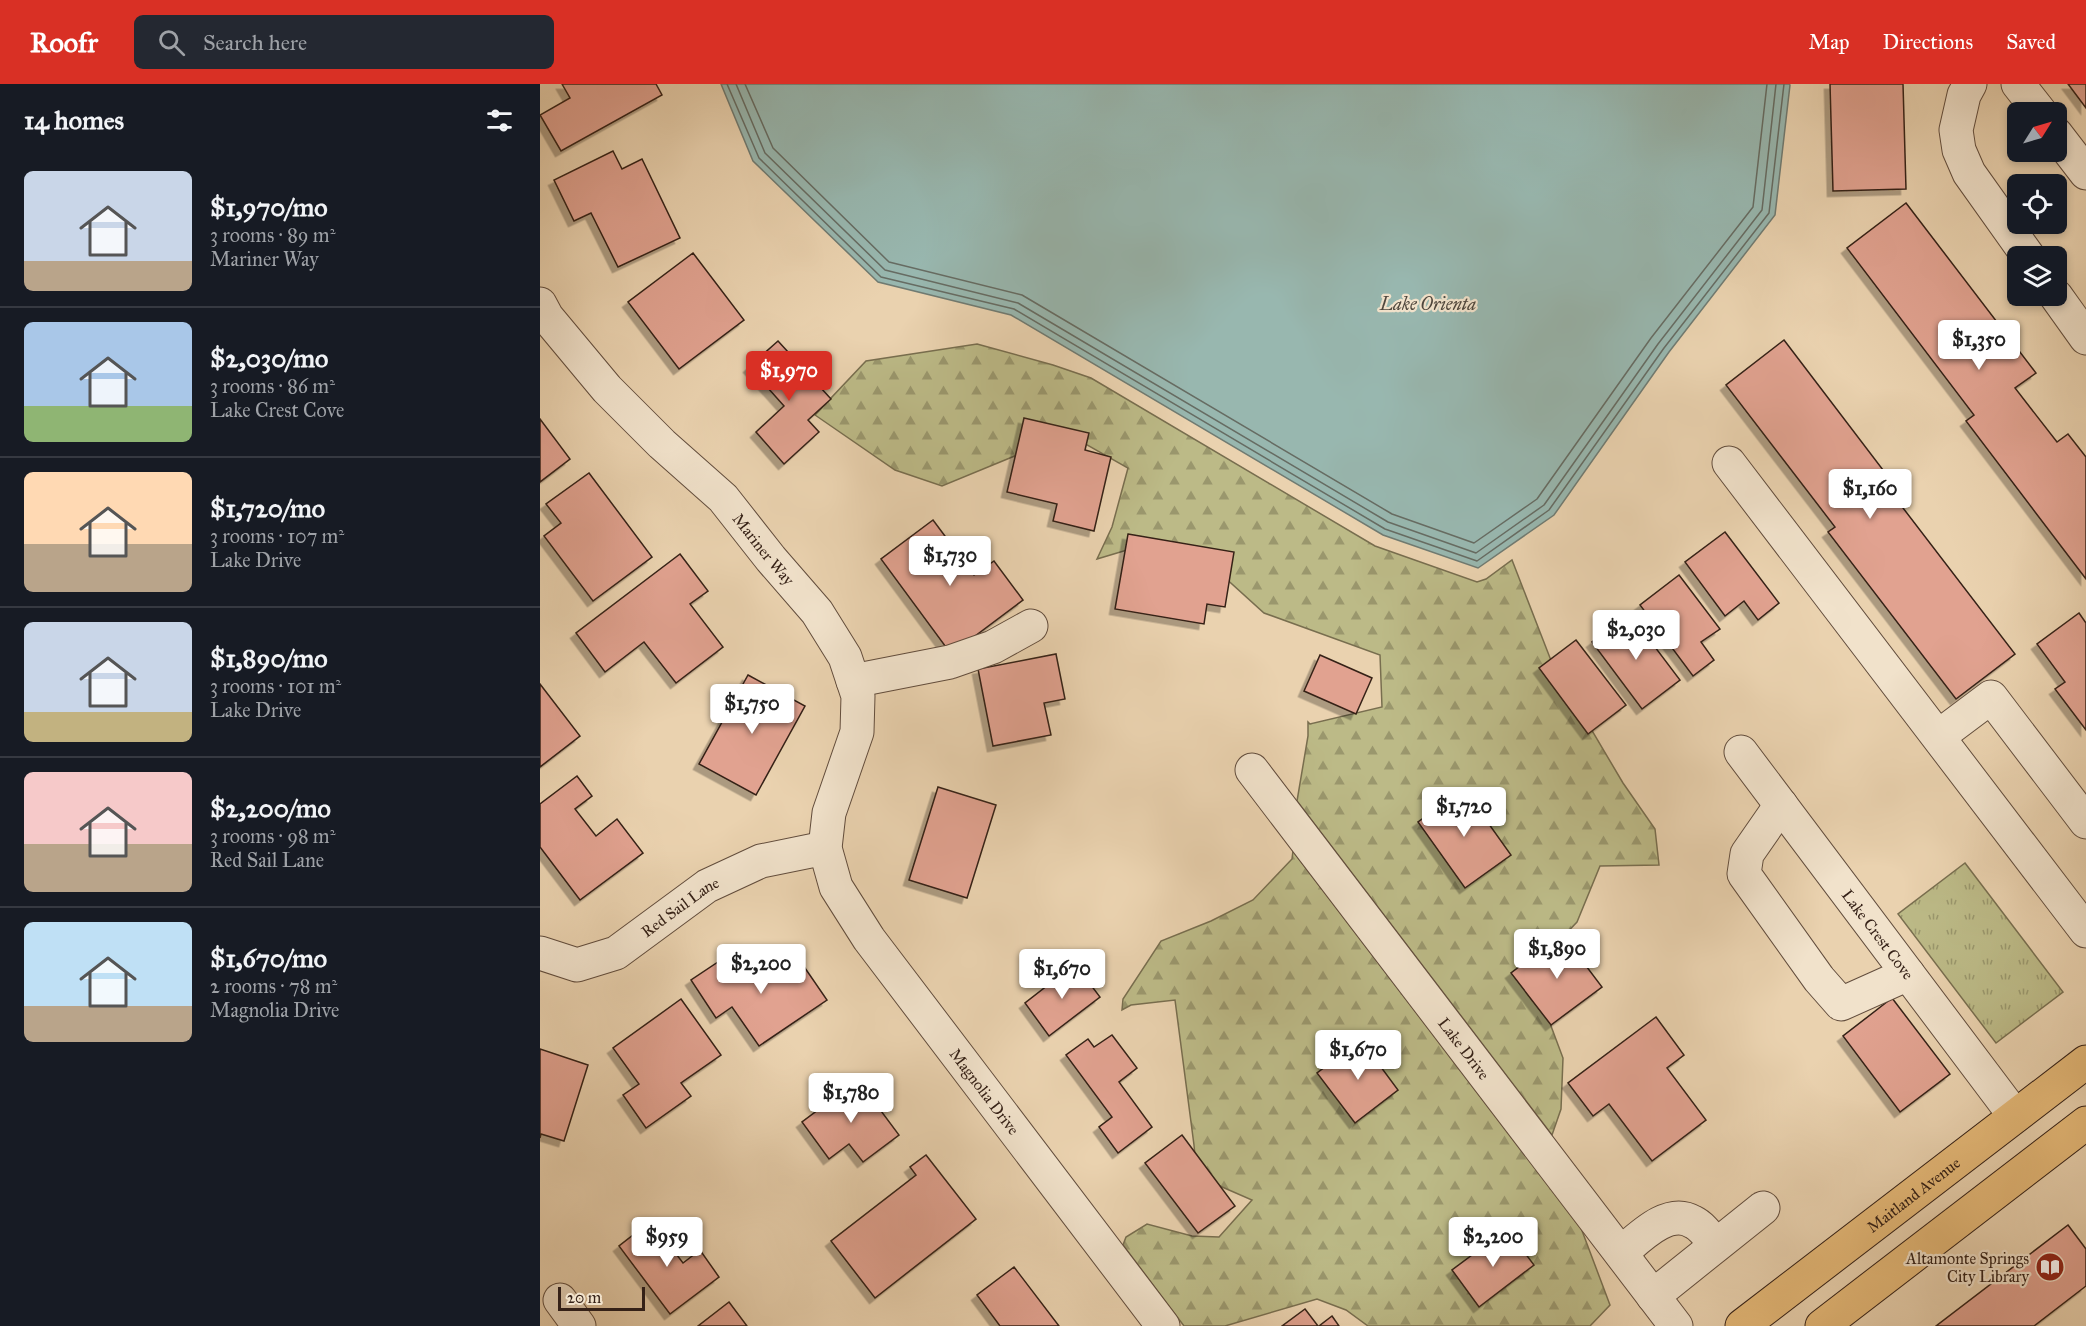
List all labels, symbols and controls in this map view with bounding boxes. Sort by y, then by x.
search box [134,15,554,69]
text: Roofr [30,25,98,60]
icon: search [155,26,188,59]
text: Search here [203,29,307,56]
text: Map [1809,29,1850,55]
text: Directions [1883,29,1973,55]
text: Saved [2006,29,2056,55]
north arrow [2007,102,2067,162]
map controls [2007,102,2067,306]
text: 14 homes [24,104,124,136]
icon: filters [483,104,516,137]
button: locate [2007,174,2067,234]
text: $1,970/mo [210,191,327,223]
icon: home [72,195,144,267]
text: 3 rooms · 89 m² [210,223,335,247]
button: layers [2007,246,2067,306]
text: Mariner Way [210,247,319,271]
water label: Lake Orienta [1379,293,1476,315]
pin: $1,350 [1930,320,2028,371]
text: $1,350 [1952,327,2006,351]
text: $2,030/mo [210,342,328,374]
icon: home [72,346,144,418]
pin: $1,970 [740,351,838,402]
text: $1,970 [760,358,818,382]
text: 3 rooms · 86 m² [210,374,335,398]
text: Lake Crest Cove [210,398,344,422]
pin: $1,160 [1821,469,1919,520]
text: $1,160 [1843,476,1897,500]
text: $1,720/mo [210,492,325,524]
icon: home [72,496,144,568]
street label: Mariner Way [729,509,799,589]
text: 3 rooms · 107 m² [210,524,344,548]
pin: $1,730 [901,536,999,587]
text: $1,730 [923,543,977,567]
text: Lake Drive [210,548,301,572]
pin: $2,030 [1587,610,1685,661]
text: $2,030 [1607,617,1665,641]
text: $1,890/mo [210,642,328,674]
icon: home [72,646,144,718]
text: 3 rooms · 101 m² [210,674,341,698]
pin: $1,750 [703,684,801,735]
text: $1,750 [724,691,780,715]
text: Lake Drive [210,698,301,722]
pin: $1,720 [1415,787,1513,838]
text: $2,200/mo [210,792,331,824]
text: $1,720 [1436,794,1492,818]
icon: home [72,796,144,868]
text: 3 rooms · 98 m² [210,824,335,848]
text: Red Sail Lane [210,848,324,872]
street label: Red Sail Lane [637,872,722,941]
street label: Lake Crest Cove [1838,885,1918,983]
pin: $1,890 [1508,929,1606,980]
text: $1,890 [1528,936,1586,960]
text: $1,670/mo [210,942,327,974]
pin: $2,200 [712,944,810,995]
icon: home [72,946,144,1018]
pin: $1,670 [1013,949,1111,1000]
text: $2,200 [731,951,791,975]
text: $1,670 [1033,956,1091,980]
text: 2 rooms · 78 m² [210,974,337,998]
text: Magnolia Drive [210,998,339,1022]
street label: Lake Drive [1435,1014,1494,1083]
pin: $1,670 [1309,1030,1407,1081]
text: $1,670 [1329,1037,1387,1061]
street label: Magnolia Drive [946,1044,1024,1139]
pin: $1,780 [802,1073,900,1124]
text: $1,780 [823,1080,879,1104]
street label: Maitland Avenue [1863,1152,1964,1236]
pin: $959 [631,1217,703,1268]
pin: $2,200 [1444,1217,1542,1268]
text: $959 [646,1224,688,1248]
text: $2,200 [1463,1224,1523,1248]
place label: Altamonte Springs City Library [1905,1249,2030,1286]
library icon: Altamonte Springs City Library [2034,1251,2066,1283]
scale bar [558,1284,645,1312]
text: 20 m [567,1288,601,1307]

